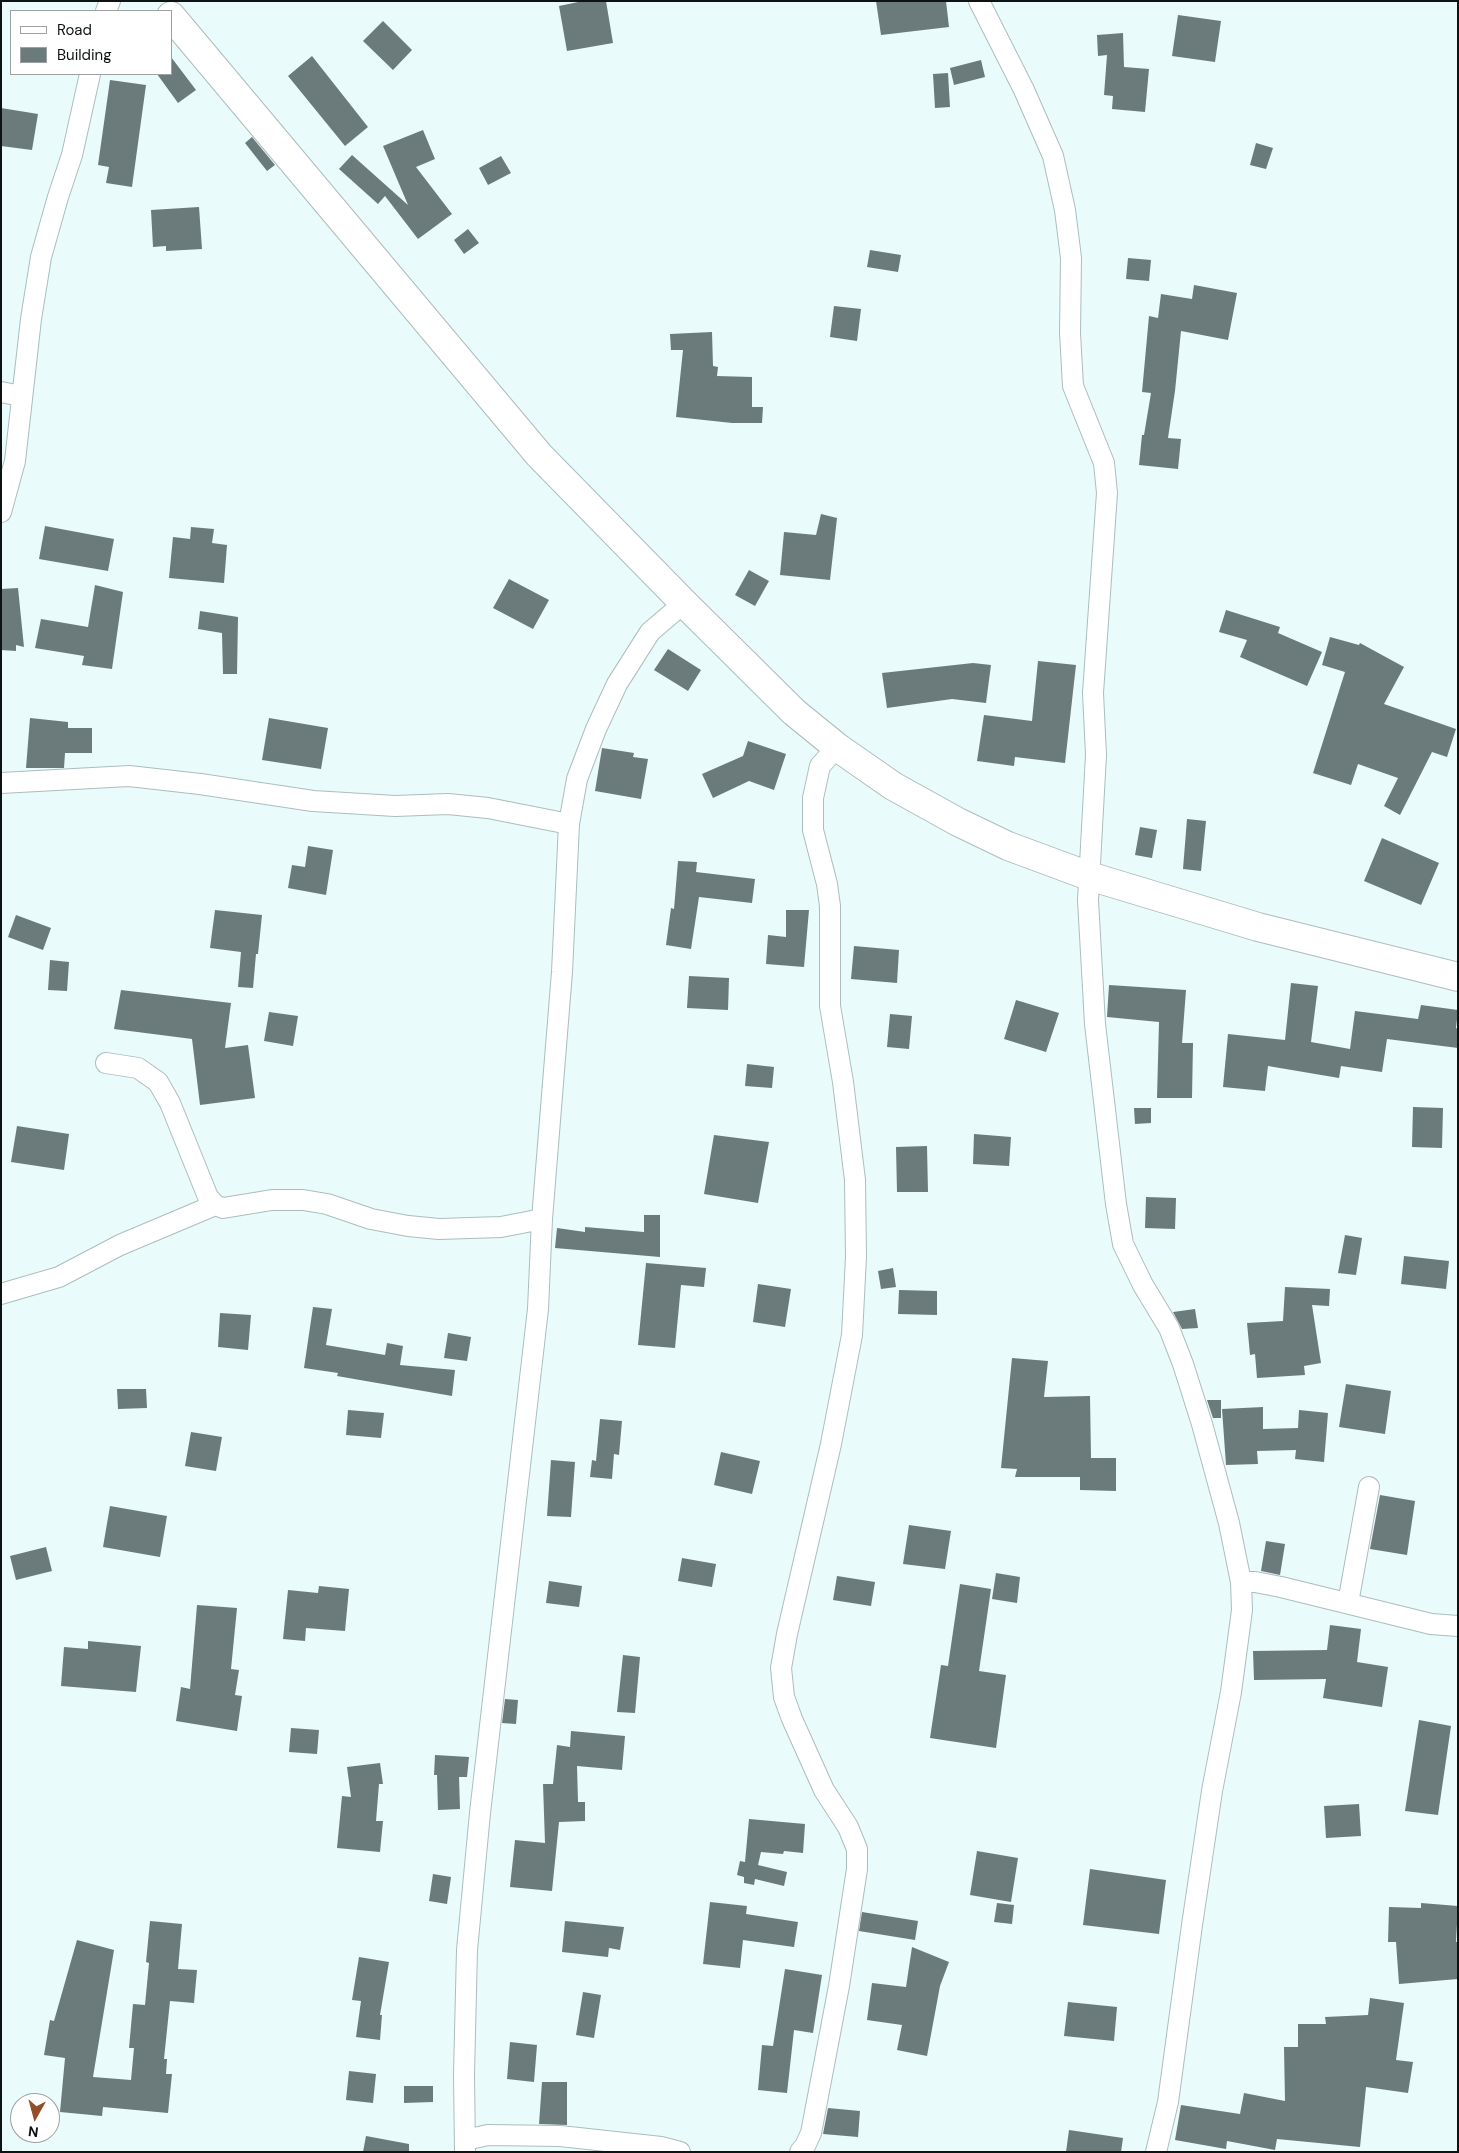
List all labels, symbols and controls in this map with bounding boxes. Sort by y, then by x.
legend [10,10,172,75]
text: Road [57,20,92,40]
text: Building [57,45,112,65]
north arrow [10,2093,60,2143]
text: N [27,2122,39,2141]

